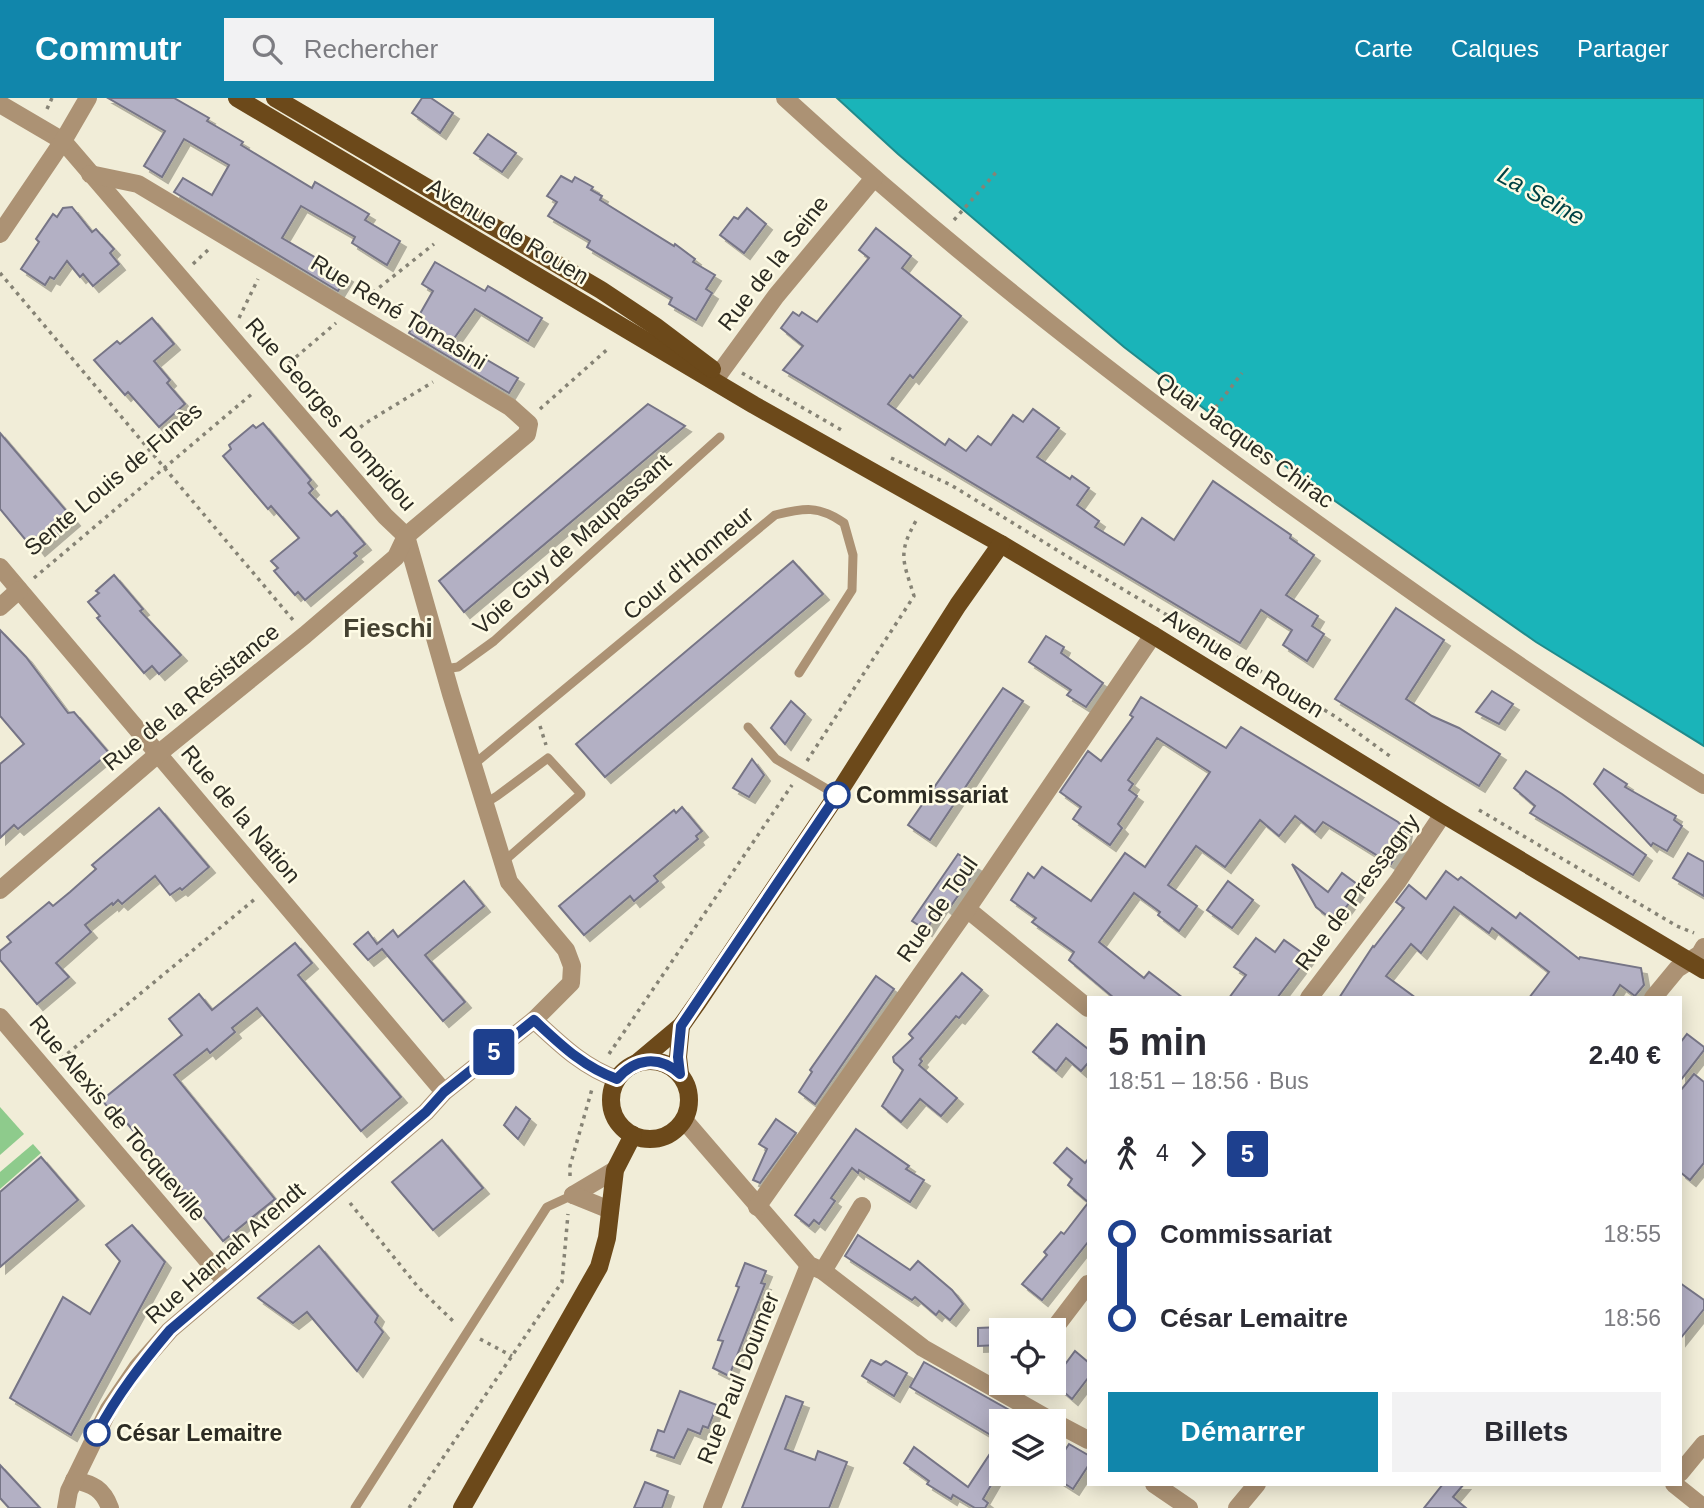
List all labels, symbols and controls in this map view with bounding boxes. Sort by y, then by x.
search box [224,18,714,81]
text: Commutr [35,30,182,67]
icon: search [248,30,286,68]
text: Rechercher [304,34,438,64]
text: Carte [1354,35,1413,62]
text: Calques [1451,35,1539,62]
text: Partager [1577,35,1669,62]
water label: La Seine [1493,161,1589,230]
street label: Avenue de Rouen [423,173,593,289]
street label: Rue de la Seine [712,191,834,335]
street label: Rue René Tomasini [306,249,492,375]
street label: Rue Georges Pompidou [240,312,422,516]
street label: Quai Jacques Chirac [1151,367,1339,513]
street label: Sente Louis de Funès [19,397,207,561]
street label: Voie Guy de Maupassant [468,448,677,640]
street label: Cour d'Honneur [618,501,759,625]
street label: Avenue de Rouen [1159,603,1329,723]
district label: Fieschi [343,613,433,643]
street label: Rue de la Résistance [98,618,284,776]
street label: Rue de la Nation [176,740,306,888]
marker: Commissariat [824,782,850,808]
place label: Commissariat [856,782,1008,808]
street label: Rue de Pressagny [1290,808,1425,975]
street label: Rue de Toul [891,851,983,967]
street label: Rue Alexis de Tocqueville [24,1010,212,1226]
text: 5 min [1108,1021,1207,1063]
line badge: 5 [471,1029,517,1075]
text: 5 [487,1038,501,1065]
text: 2.40 € [1589,1040,1661,1070]
text: 18:51 – 18:56 · Bus [1108,1068,1309,1094]
icon: walk [1108,1135,1146,1173]
icon: forward [1179,1135,1217,1173]
text: 4 [1156,1140,1169,1166]
text: 5 [1241,1140,1254,1167]
street label: Rue Hannah Arendt [140,1177,310,1329]
text: Commissariat [1160,1219,1332,1249]
text: 18:55 [1603,1221,1661,1247]
street label: Rue Paul Doumer [692,1288,784,1468]
text: César Lemaitre [1160,1303,1348,1333]
text: 18:56 [1603,1305,1661,1331]
map controls [989,1318,1066,1486]
button: locate [989,1318,1066,1395]
button: Démarrer [1108,1392,1378,1472]
button: Billets [1392,1392,1661,1472]
button: layers [989,1409,1066,1486]
marker: César Lemaitre [84,1420,110,1446]
place label: César Lemaitre [116,1420,282,1446]

